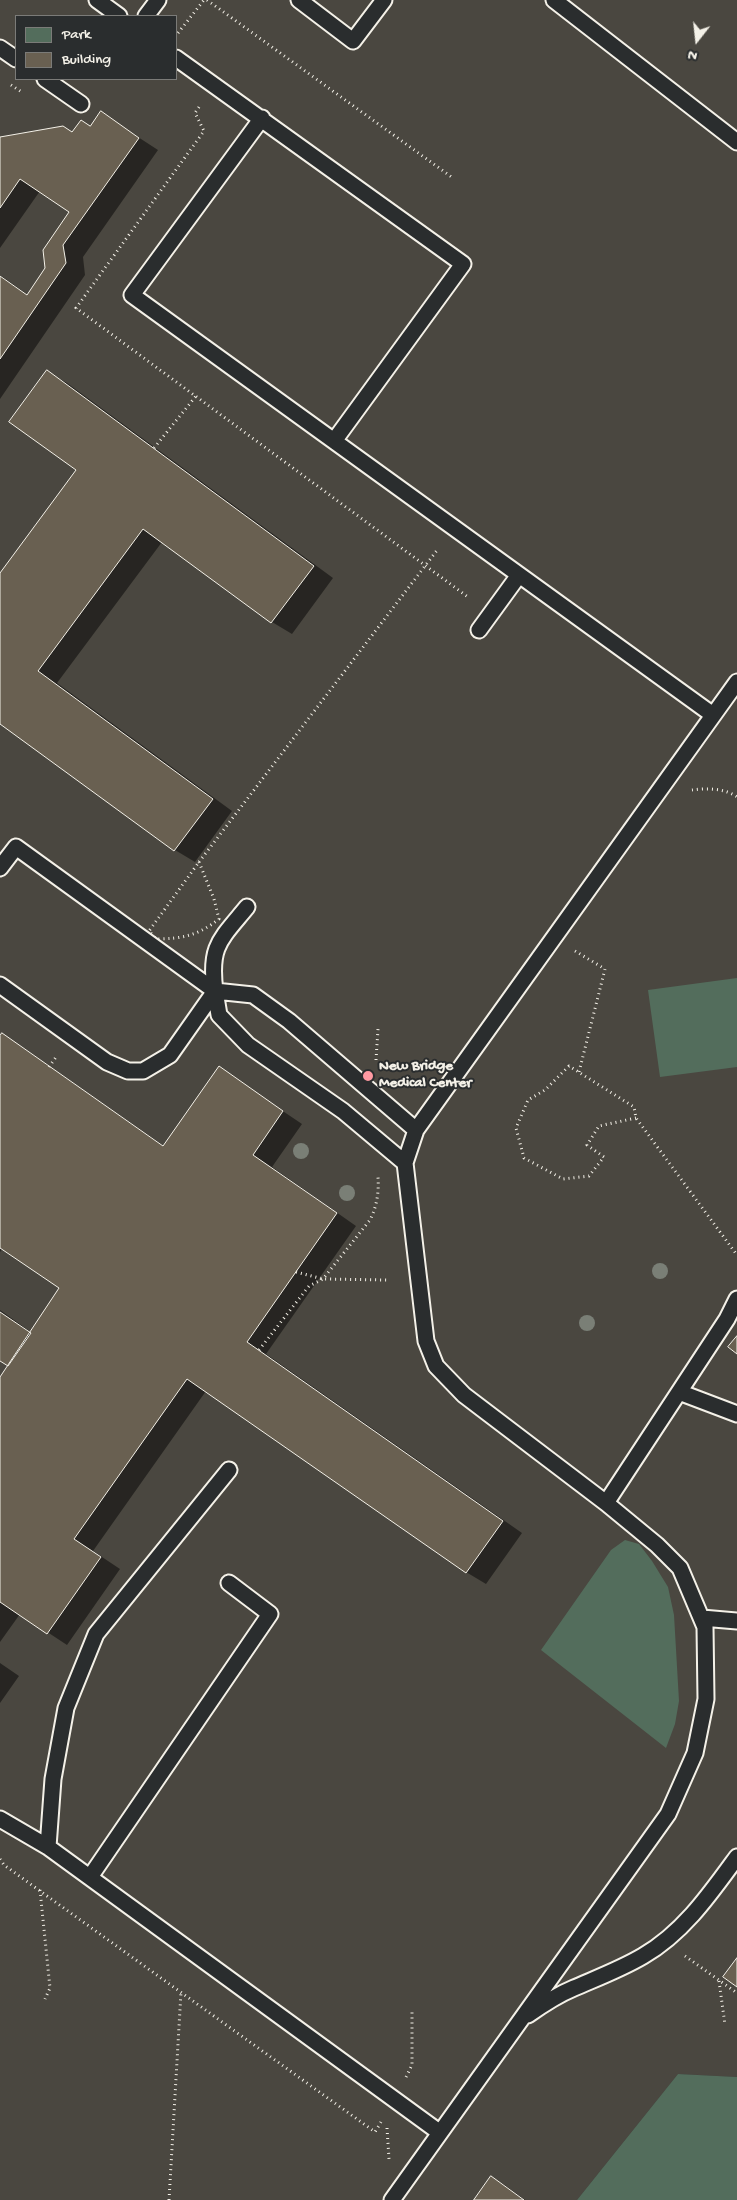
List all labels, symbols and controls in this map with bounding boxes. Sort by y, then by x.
legend [15,15,178,80]
north arrow [672,15,722,65]
text: Park [62,26,91,44]
text: N [686,45,699,64]
text: Building [62,51,111,69]
place label: New Bridge Medical Center [379,1058,472,1093]
marker: New Bridge Medical Center [361,1069,375,1083]

